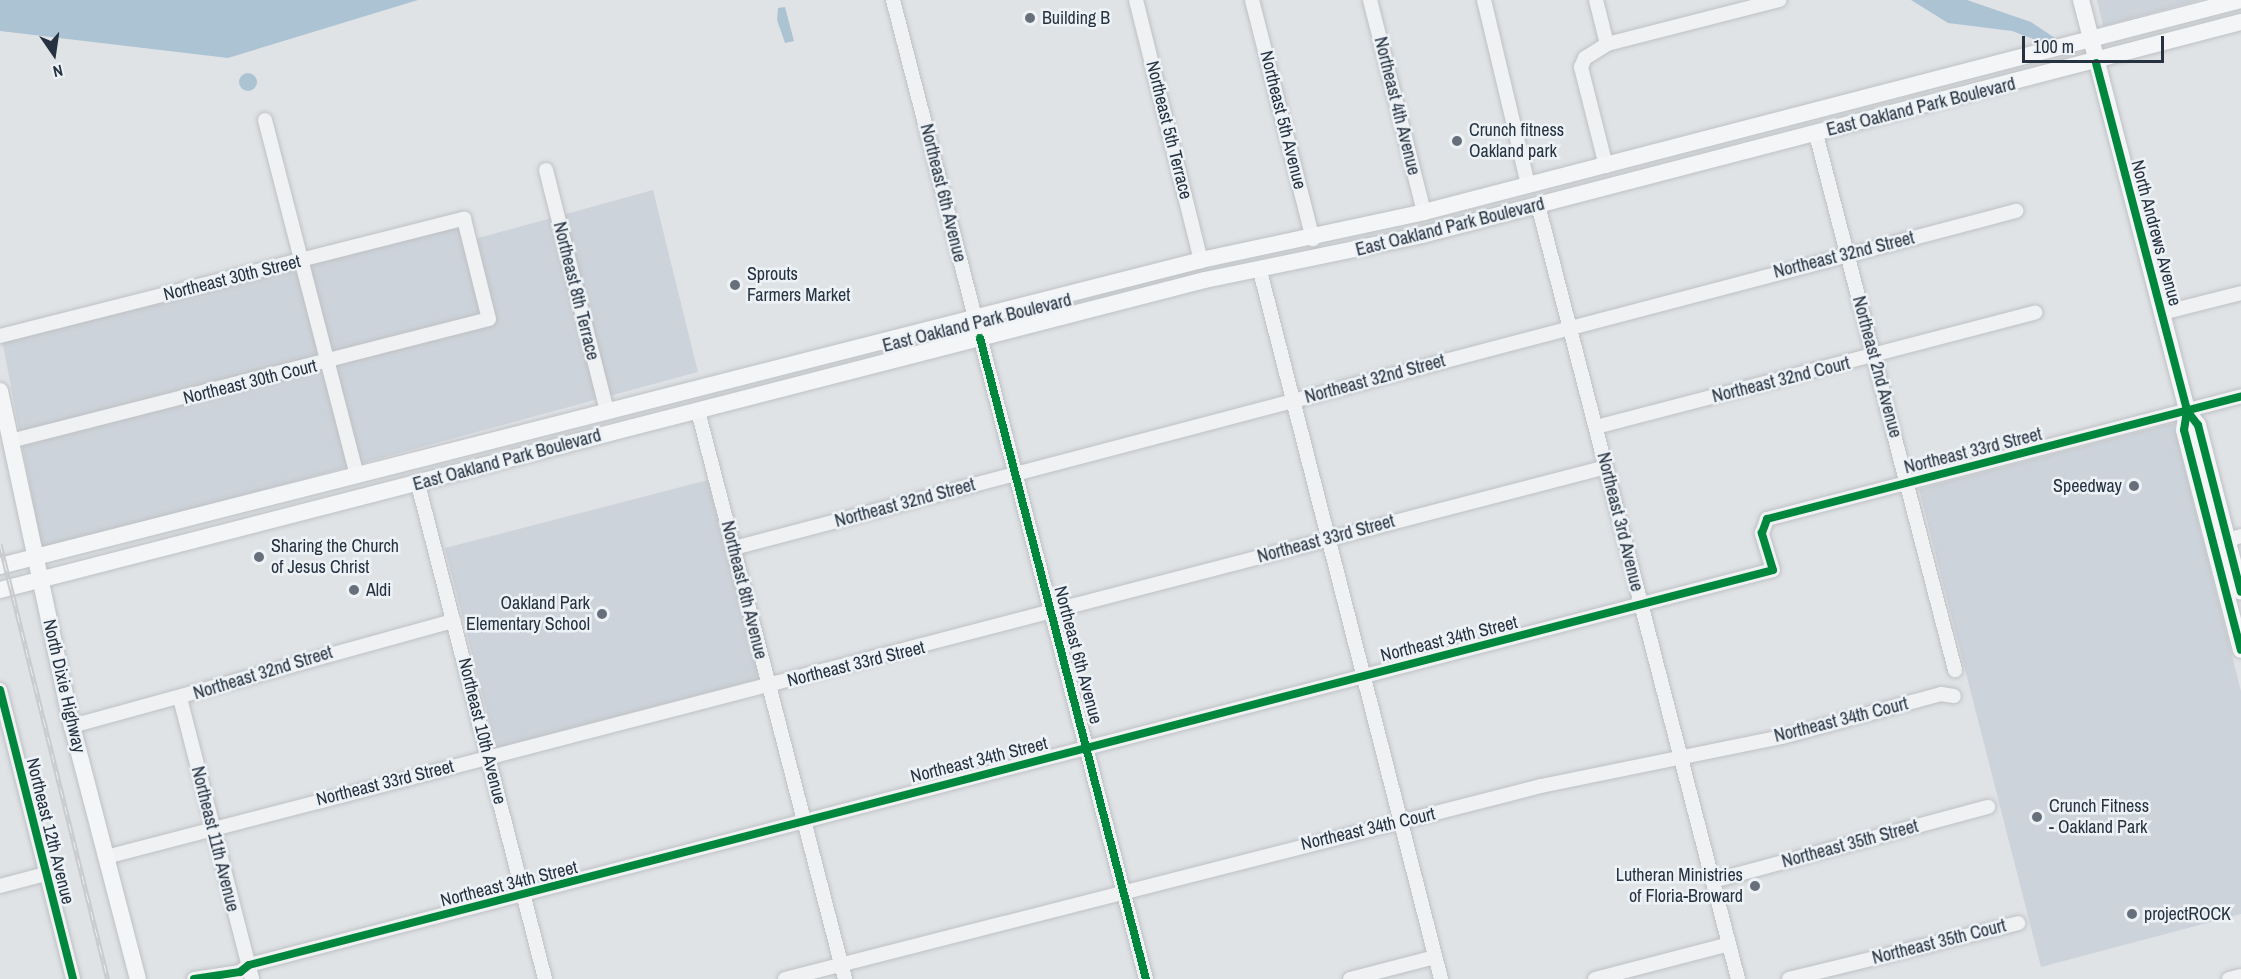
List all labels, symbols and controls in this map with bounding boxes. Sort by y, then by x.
place label: Building B [1042,7,1110,29]
marker: Building B [1023,11,1037,25]
north arrow [24,24,84,84]
scale bar [2025,24,2168,62]
street label: Northeast 4th Avenue [1369,34,1425,178]
text: 100 m [2033,34,2074,59]
street label: Northeast 5th Avenue [1255,48,1311,192]
street label: Northeast 5th Terrace [1141,59,1197,201]
text: N [51,60,65,83]
street label: East Oakland Park Boulevard [1824,73,2018,141]
place label: Crunch fitness Oakland park [1469,120,1564,162]
street label: Northeast 6th Avenue [915,121,971,265]
marker: Crunch fitness Oakland park [1450,134,1464,148]
street label: North Andrews Avenue [2126,157,2186,309]
street label: East Oakland Park Boulevard [1353,193,1547,261]
street label: Northeast 8th Terrace [548,220,604,362]
street label: Northeast 32nd Street [1771,227,1917,283]
street label: Northeast 30th Street [161,251,303,305]
place label: Sprouts Farmers Market [747,264,850,306]
marker: Sprouts Farmers Market [728,278,742,292]
street label: East Oakland Park Boulevard [880,289,1074,357]
street label: Northeast 2nd Avenue [1848,293,1906,441]
street label: Northeast 32nd Street [1302,350,1448,408]
street label: Northeast 32nd Court [1710,352,1852,408]
street label: Northeast 30th Court [181,355,319,409]
street label: Northeast 33rd Street [1902,423,2044,479]
street label: East Oakland Park Boulevard [411,425,603,495]
street label: Northeast 3rd Avenue [1592,450,1648,594]
street label: Northeast 32nd Street [832,474,978,532]
place label: Speedway [2053,475,2122,497]
marker: Speedway [2127,479,2141,493]
street label: Northeast 33rd Street [1255,510,1397,568]
street label: Northeast 8th Avenue [716,518,772,662]
place label: Sharing the Church of Jesus Christ [271,536,399,578]
marker: Sharing the Church of Jesus Christ [252,550,266,564]
place label: Aldi [366,579,391,601]
marker: Aldi [347,583,361,597]
street label: Northeast 6th Avenue [1049,583,1107,727]
place label: Oakland Park Elementary School [466,593,590,636]
marker: Oakland Park Elementary School [595,607,609,621]
street label: Northeast 34th Street [1378,612,1520,666]
street label: North Dixie Highway [38,617,90,755]
street label: Northeast 33rd Street [785,636,927,692]
street label: Northeast 32nd Street [191,642,335,704]
street label: Northeast 10th Avenue [453,655,511,807]
street label: Northeast 34th Court [1772,693,1910,747]
street label: Northeast 34th Street [908,733,1050,787]
street label: Northeast 12th Avenue [21,755,79,907]
street label: Northeast 33rd Street [314,755,456,811]
street label: Northeast 11th Avenue [186,764,244,914]
place label: Crunch Fitness - Oakland Park [2049,796,2149,838]
street label: Northeast 34th Court [1299,803,1437,855]
marker: Crunch Fitness - Oakland Park [2030,810,2044,824]
street label: Northeast 35th Street [1779,815,1921,873]
street label: Northeast 34th Street [438,857,580,911]
place label: Lutheran Ministries of Floria-Broward [1616,865,1743,908]
marker: Lutheran Ministries of Floria-Broward [1748,879,1762,893]
place label: projectROCK [2144,903,2231,925]
marker: projectROCK [2125,907,2139,921]
street label: Northeast 35th Court [1870,915,2008,969]

